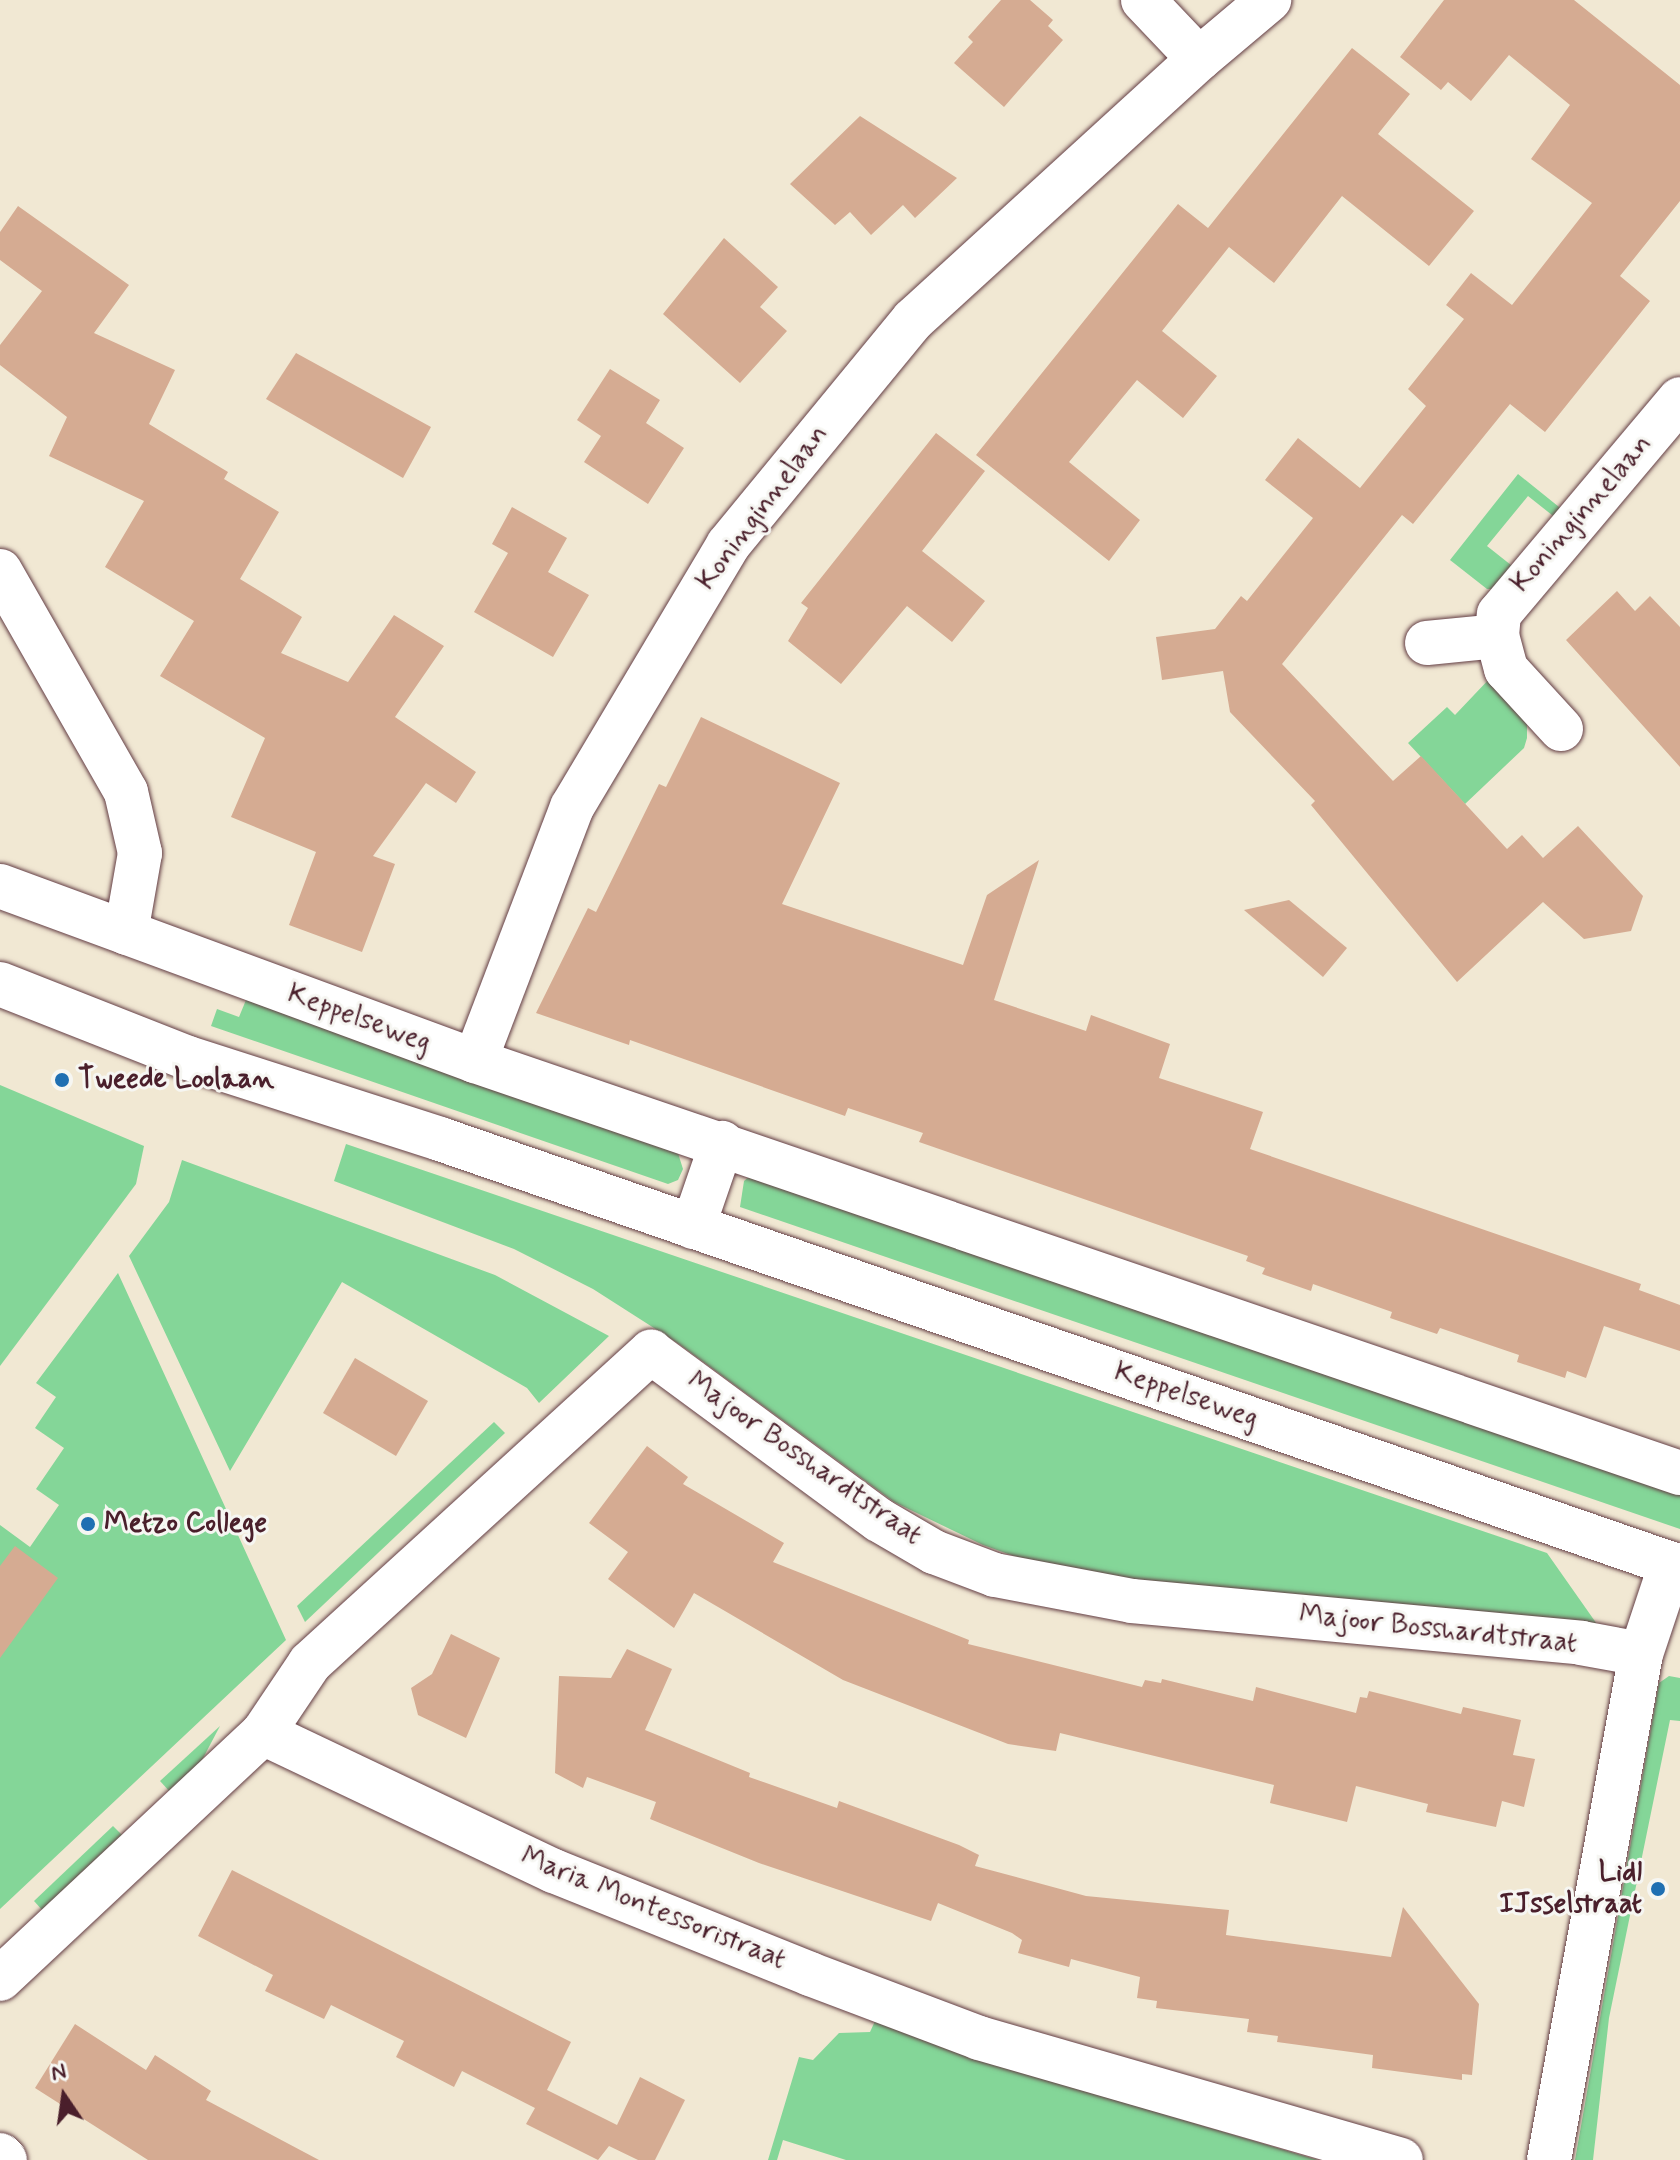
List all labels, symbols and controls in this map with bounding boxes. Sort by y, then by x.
street label: Koninginnelaan [690,419,836,597]
street label: Koninginnelaan [1504,428,1660,600]
street label: Keppelseweg [283,978,435,1060]
place label: Tweede Loolaan [78,1063,274,1097]
marker: Tweede Loolaan [53,1071,71,1089]
street label: Keppelseweg [1110,1356,1262,1436]
street label: Majoor Bosshardtstraat [680,1365,928,1553]
place label: Metzo College [104,1507,269,1541]
marker: Metzo College [79,1515,97,1533]
street label: Majoor Bosshardtstraat [1297,1599,1579,1661]
street label: Maria Montessoristraat [516,1840,790,1978]
place label: Lidl IJsselstraat [1499,1856,1642,1922]
marker: Lidl IJsselstraat [1649,1880,1667,1898]
north arrow [24,2056,104,2136]
text: N [48,2057,69,2088]

